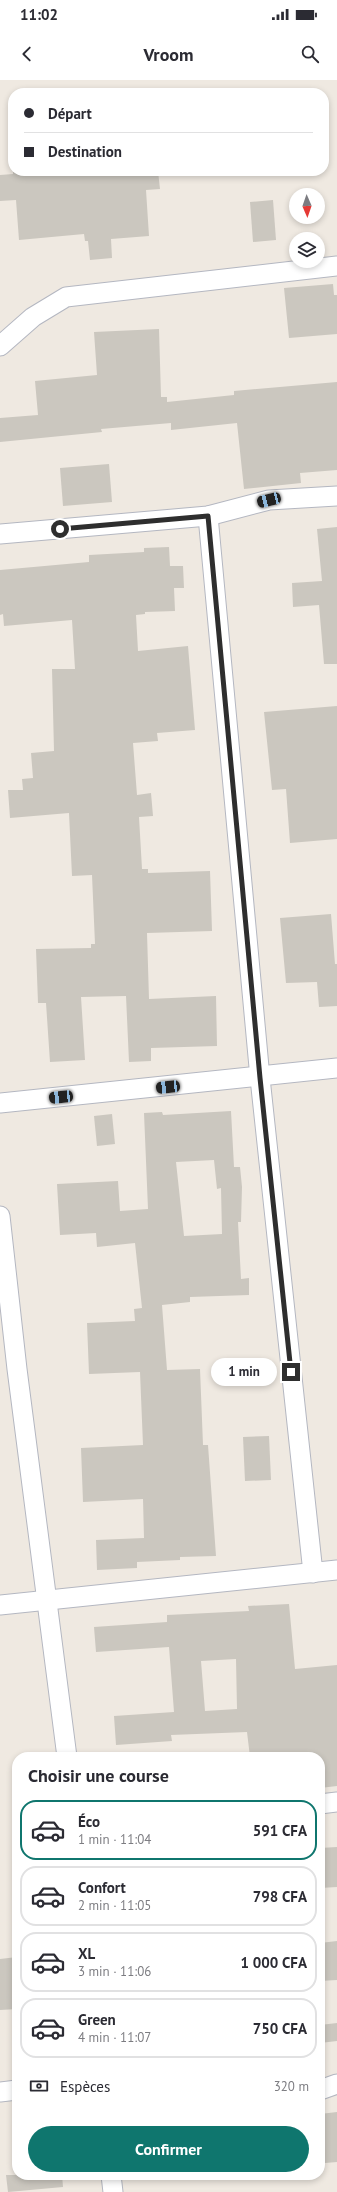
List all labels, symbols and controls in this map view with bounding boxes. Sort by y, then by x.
text: 11:02 [20,5,58,24]
icon: back [16,43,38,65]
text: Vroom [144,43,193,66]
icon: search [299,43,321,65]
text: Départ [48,104,92,123]
text: Destination [48,142,122,161]
north arrow [289,188,325,224]
map controls [289,188,325,268]
button: layers [289,232,325,268]
car [256,491,282,509]
route start [51,520,69,538]
car [155,1080,181,1094]
car [48,1090,74,1104]
callout: 1 min [211,1358,277,1386]
text: 1 min [228,1363,260,1380]
route end [282,1363,300,1381]
text: Choisir une course [28,1764,169,1787]
icon: car [30,1812,66,1848]
text: Éco [78,1812,100,1831]
text: 591 CFA [253,1821,307,1840]
text: 1 min · 11:04 [78,1831,151,1848]
icon: car [30,1878,66,1914]
text: Confort [78,1878,126,1897]
text: 798 CFA [253,1887,307,1906]
text: 2 min · 11:05 [78,1897,151,1914]
icon: car [30,1944,66,1980]
text: XL [78,1944,95,1963]
text: 1 000 CFA [241,1953,307,1972]
text: 3 min · 11:06 [78,1963,151,1980]
icon: car [30,2010,66,2046]
text: Green [78,2010,116,2029]
text: 750 CFA [253,2019,307,2038]
text: 4 min · 11:07 [78,2029,151,2046]
icon: cash [28,2075,50,2097]
text: Espèces [60,2077,110,2096]
text: 320 m [274,2078,309,2095]
button: Confirmer [28,2126,309,2172]

